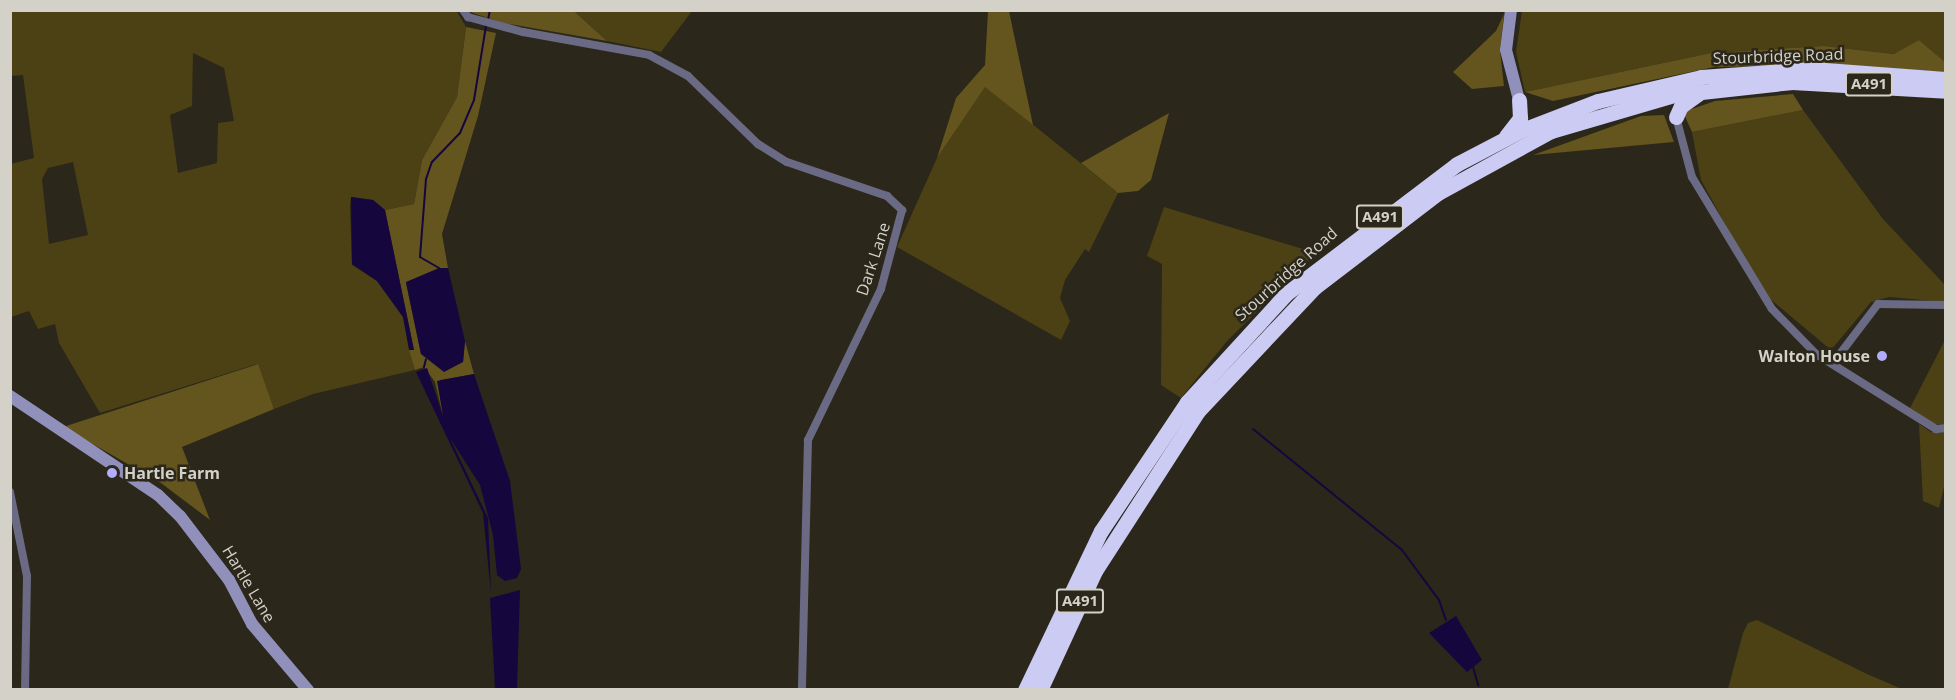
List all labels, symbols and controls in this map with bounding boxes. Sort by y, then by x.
street label: Stourbridge Road [1712,44,1844,68]
road number: A491 [1844,72,1894,96]
road number: A491 [1354,205,1406,229]
street label: Dark Lane [852,220,894,298]
street label: Stourbridge Road [1231,223,1341,325]
place label: Walton House [1758,346,1870,366]
marker: Walton House [1875,349,1889,363]
place label: Hartle Farm [124,463,220,483]
marker: Hartle Farm [105,466,119,480]
street label: Hartle Lane [219,542,279,626]
road number: A491 [1054,589,1106,613]

